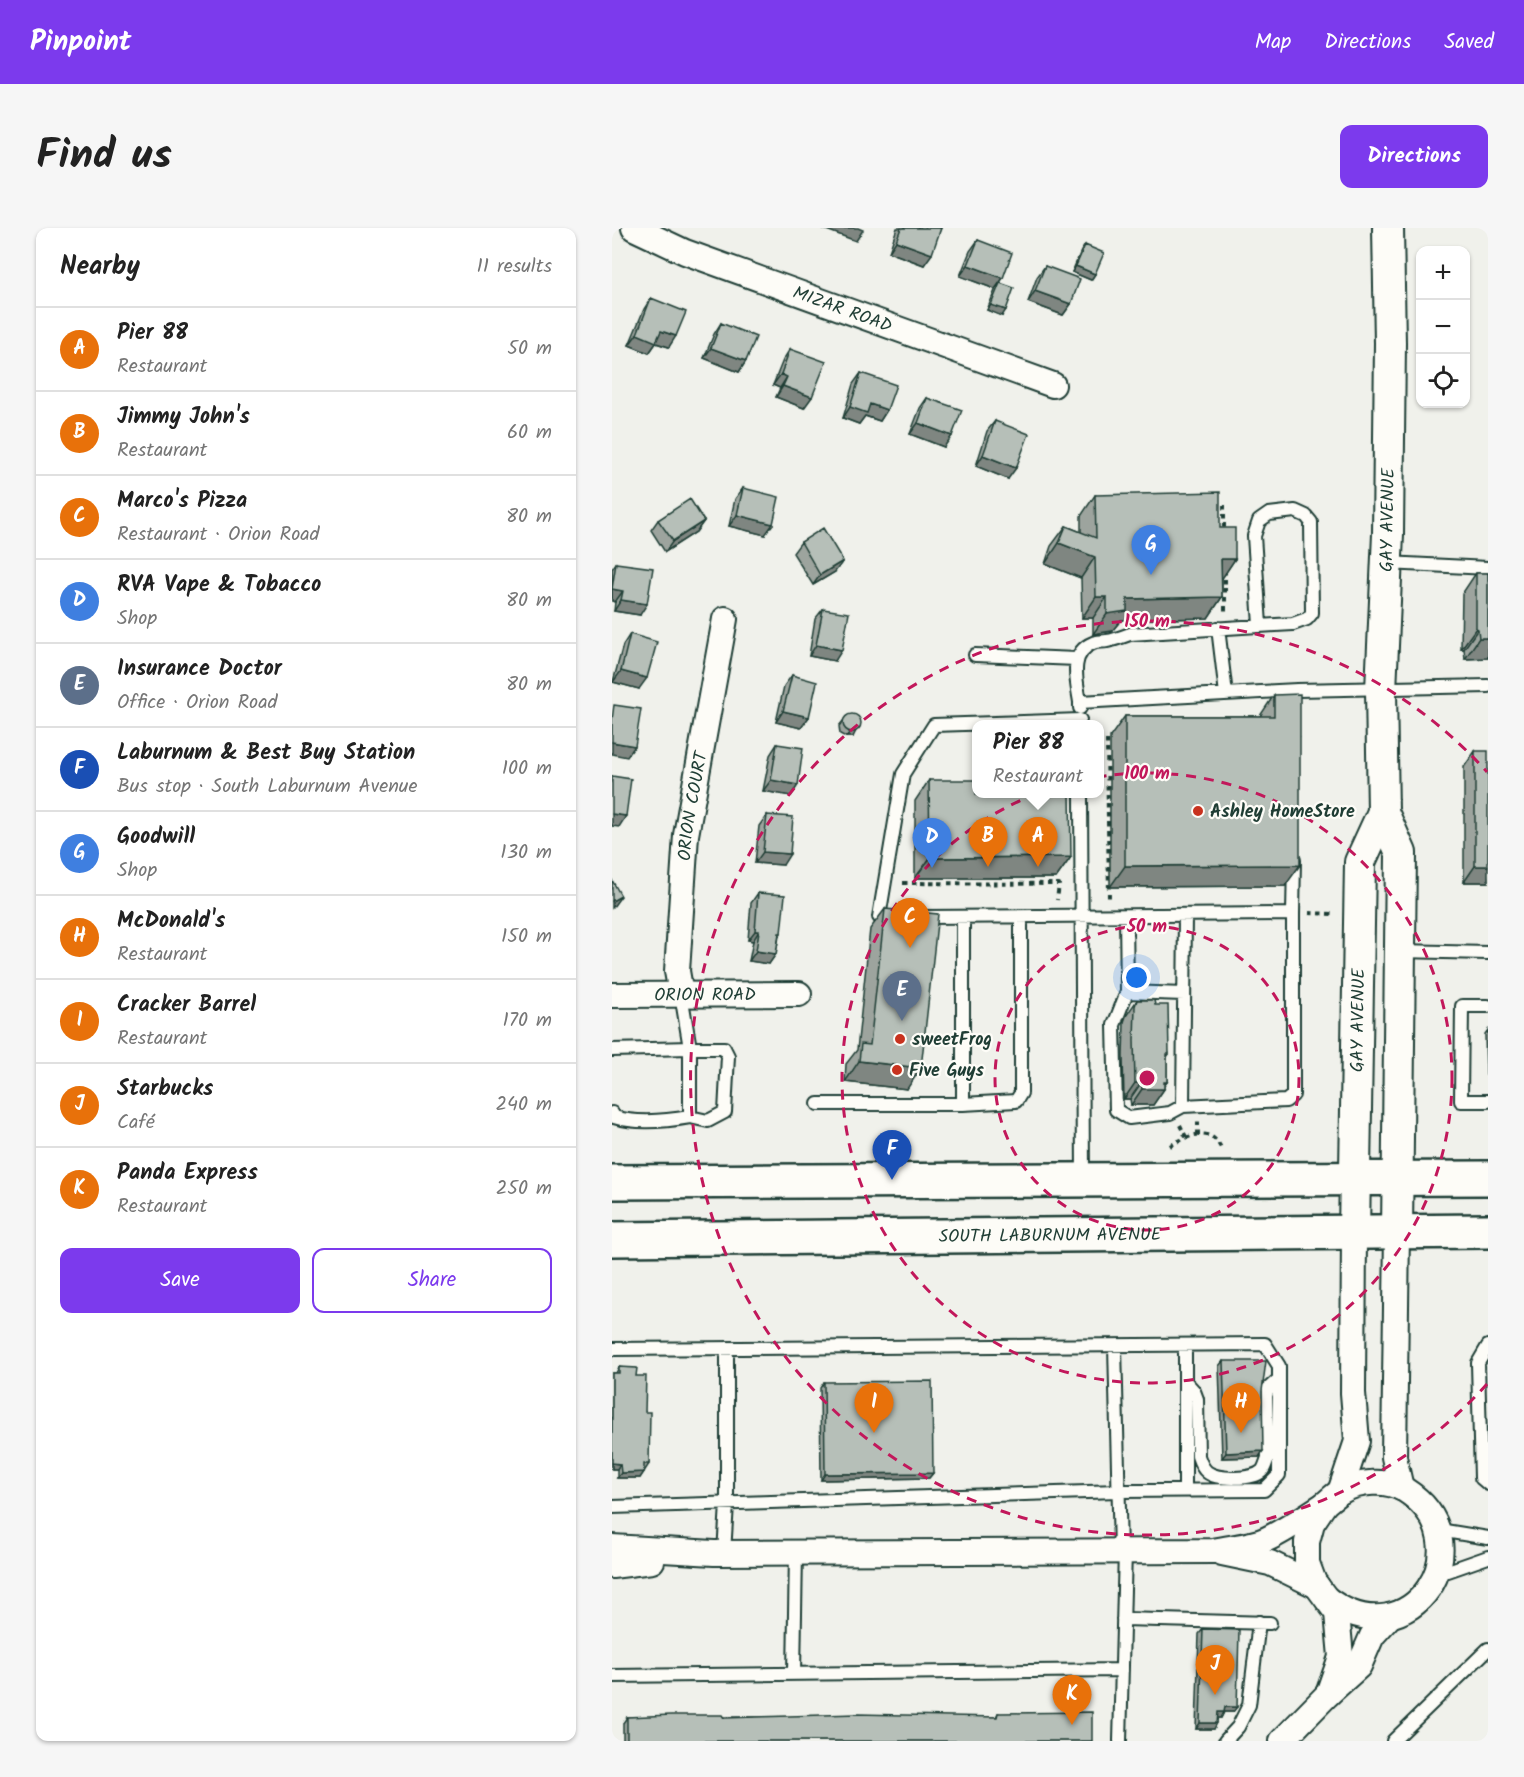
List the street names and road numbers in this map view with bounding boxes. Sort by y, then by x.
street label: MIZAR ROAD [788,279,896,342]
street label: GAY AVENUE [1373,467,1404,572]
street label: ORION COURT [671,748,717,862]
street label: GAY AVENUE [1344,967,1374,1072]
street label: ORION ROAD [654,981,756,1011]
street label: SOUTH LABURNUM AVENUE [938,1221,1162,1252]

